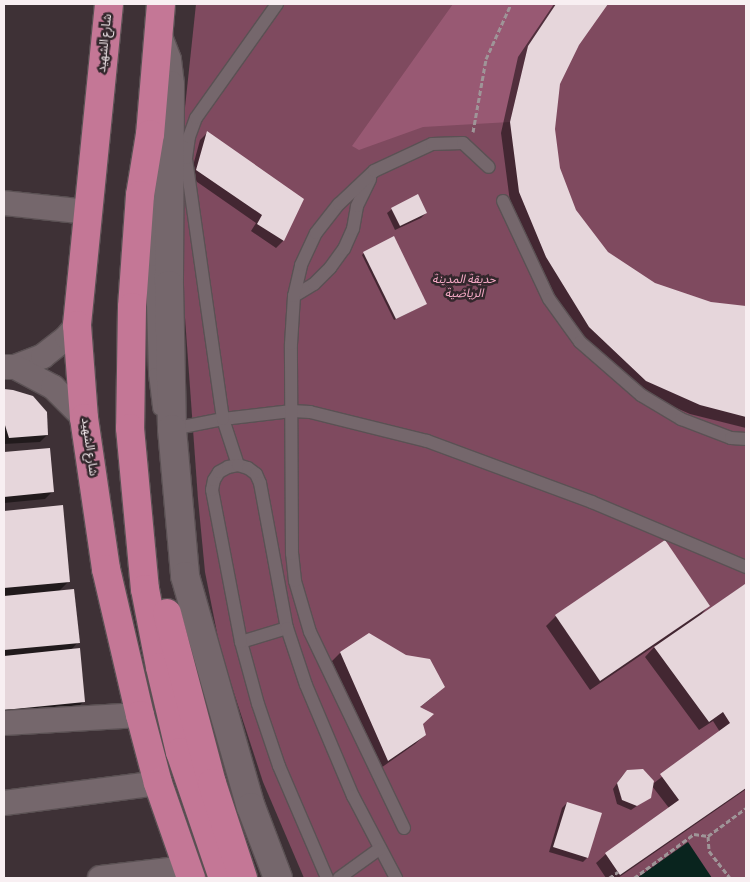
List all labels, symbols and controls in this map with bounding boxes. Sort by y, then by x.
street label: شارع الشهيد [95,13,115,73]
park label: حديقة المدينة الرياضية [432,273,496,301]
street label: شارع الشهيد [78,417,100,477]

